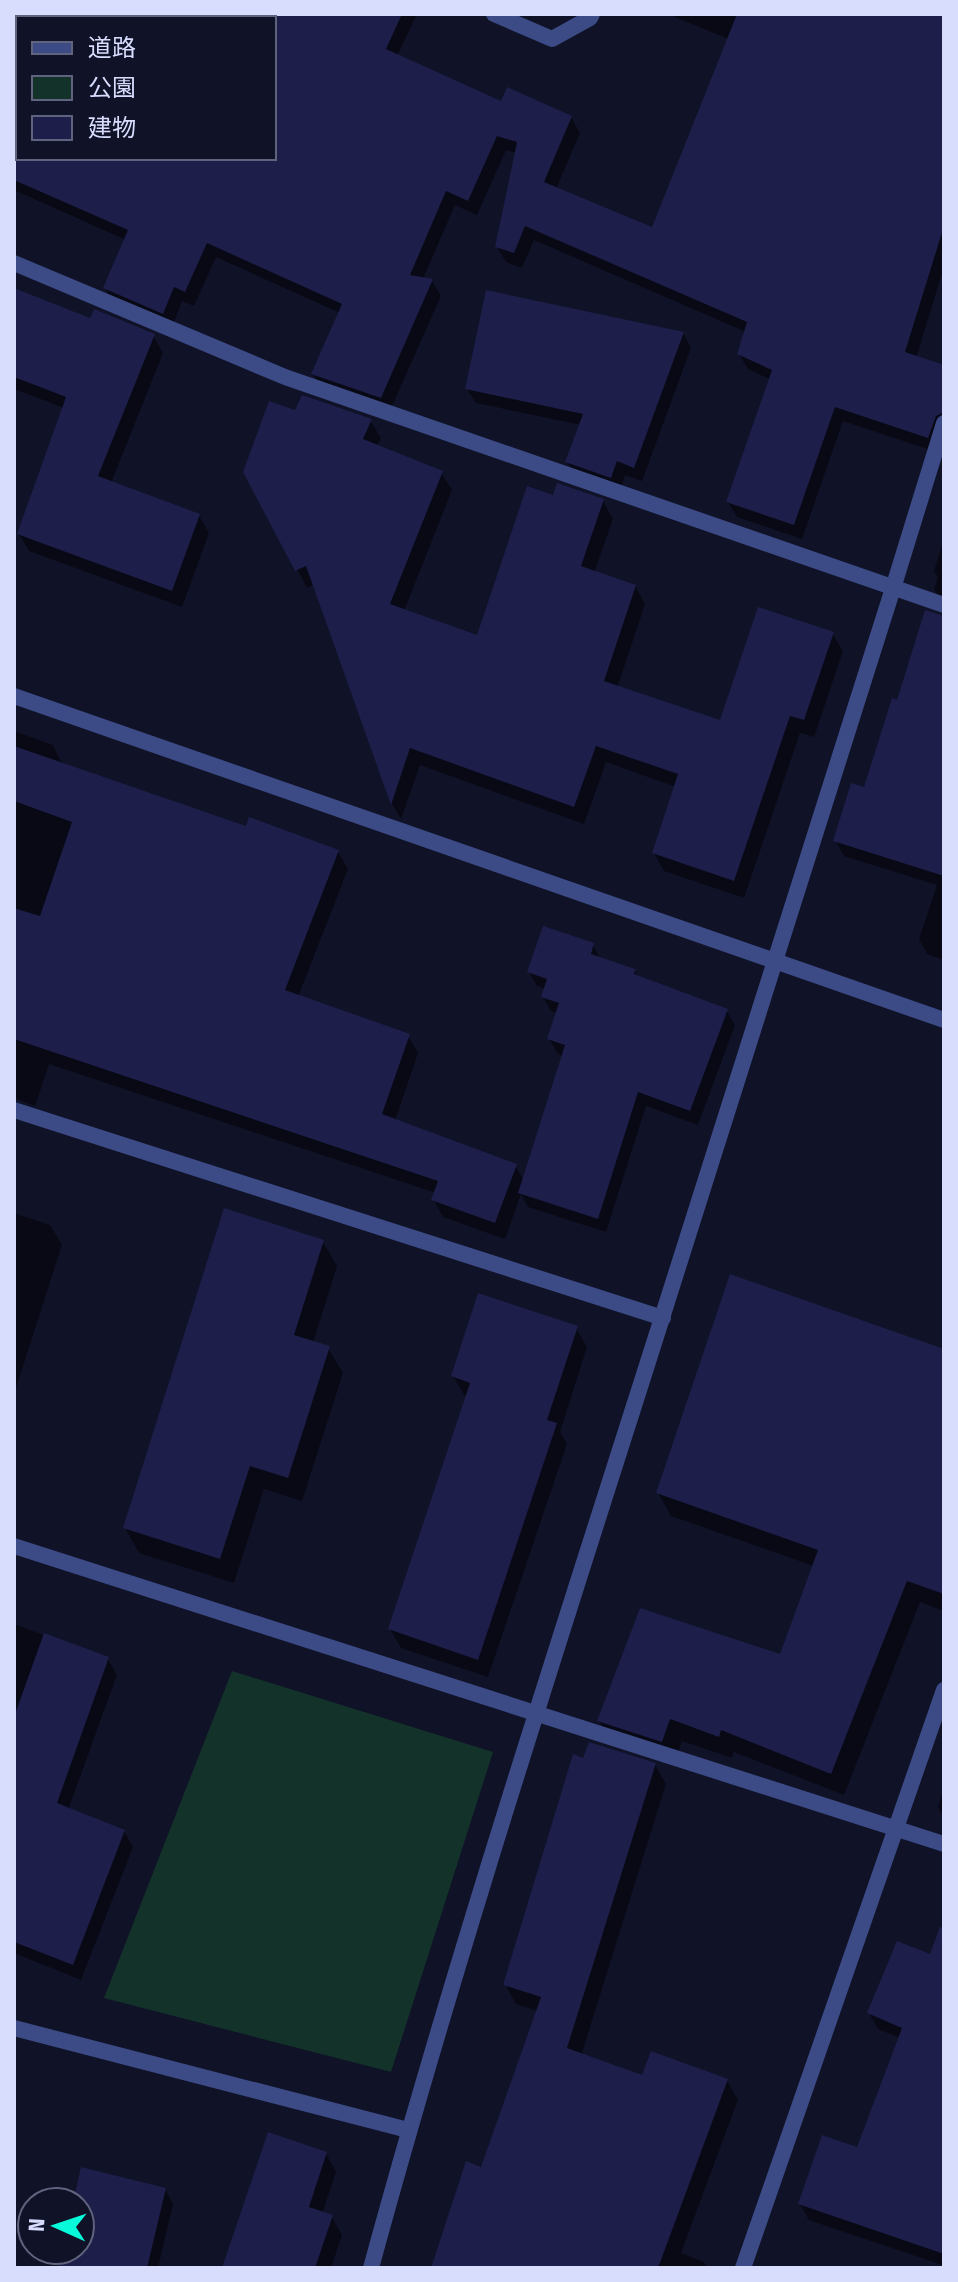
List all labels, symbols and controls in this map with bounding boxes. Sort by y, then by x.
legend [16,16,276,160]
text: 道路 [88,34,136,62]
text: 公園 [88,74,136,102]
text: 建物 [88,114,136,142]
north arrow [16,2186,96,2266]
text: N [23,2218,50,2232]

